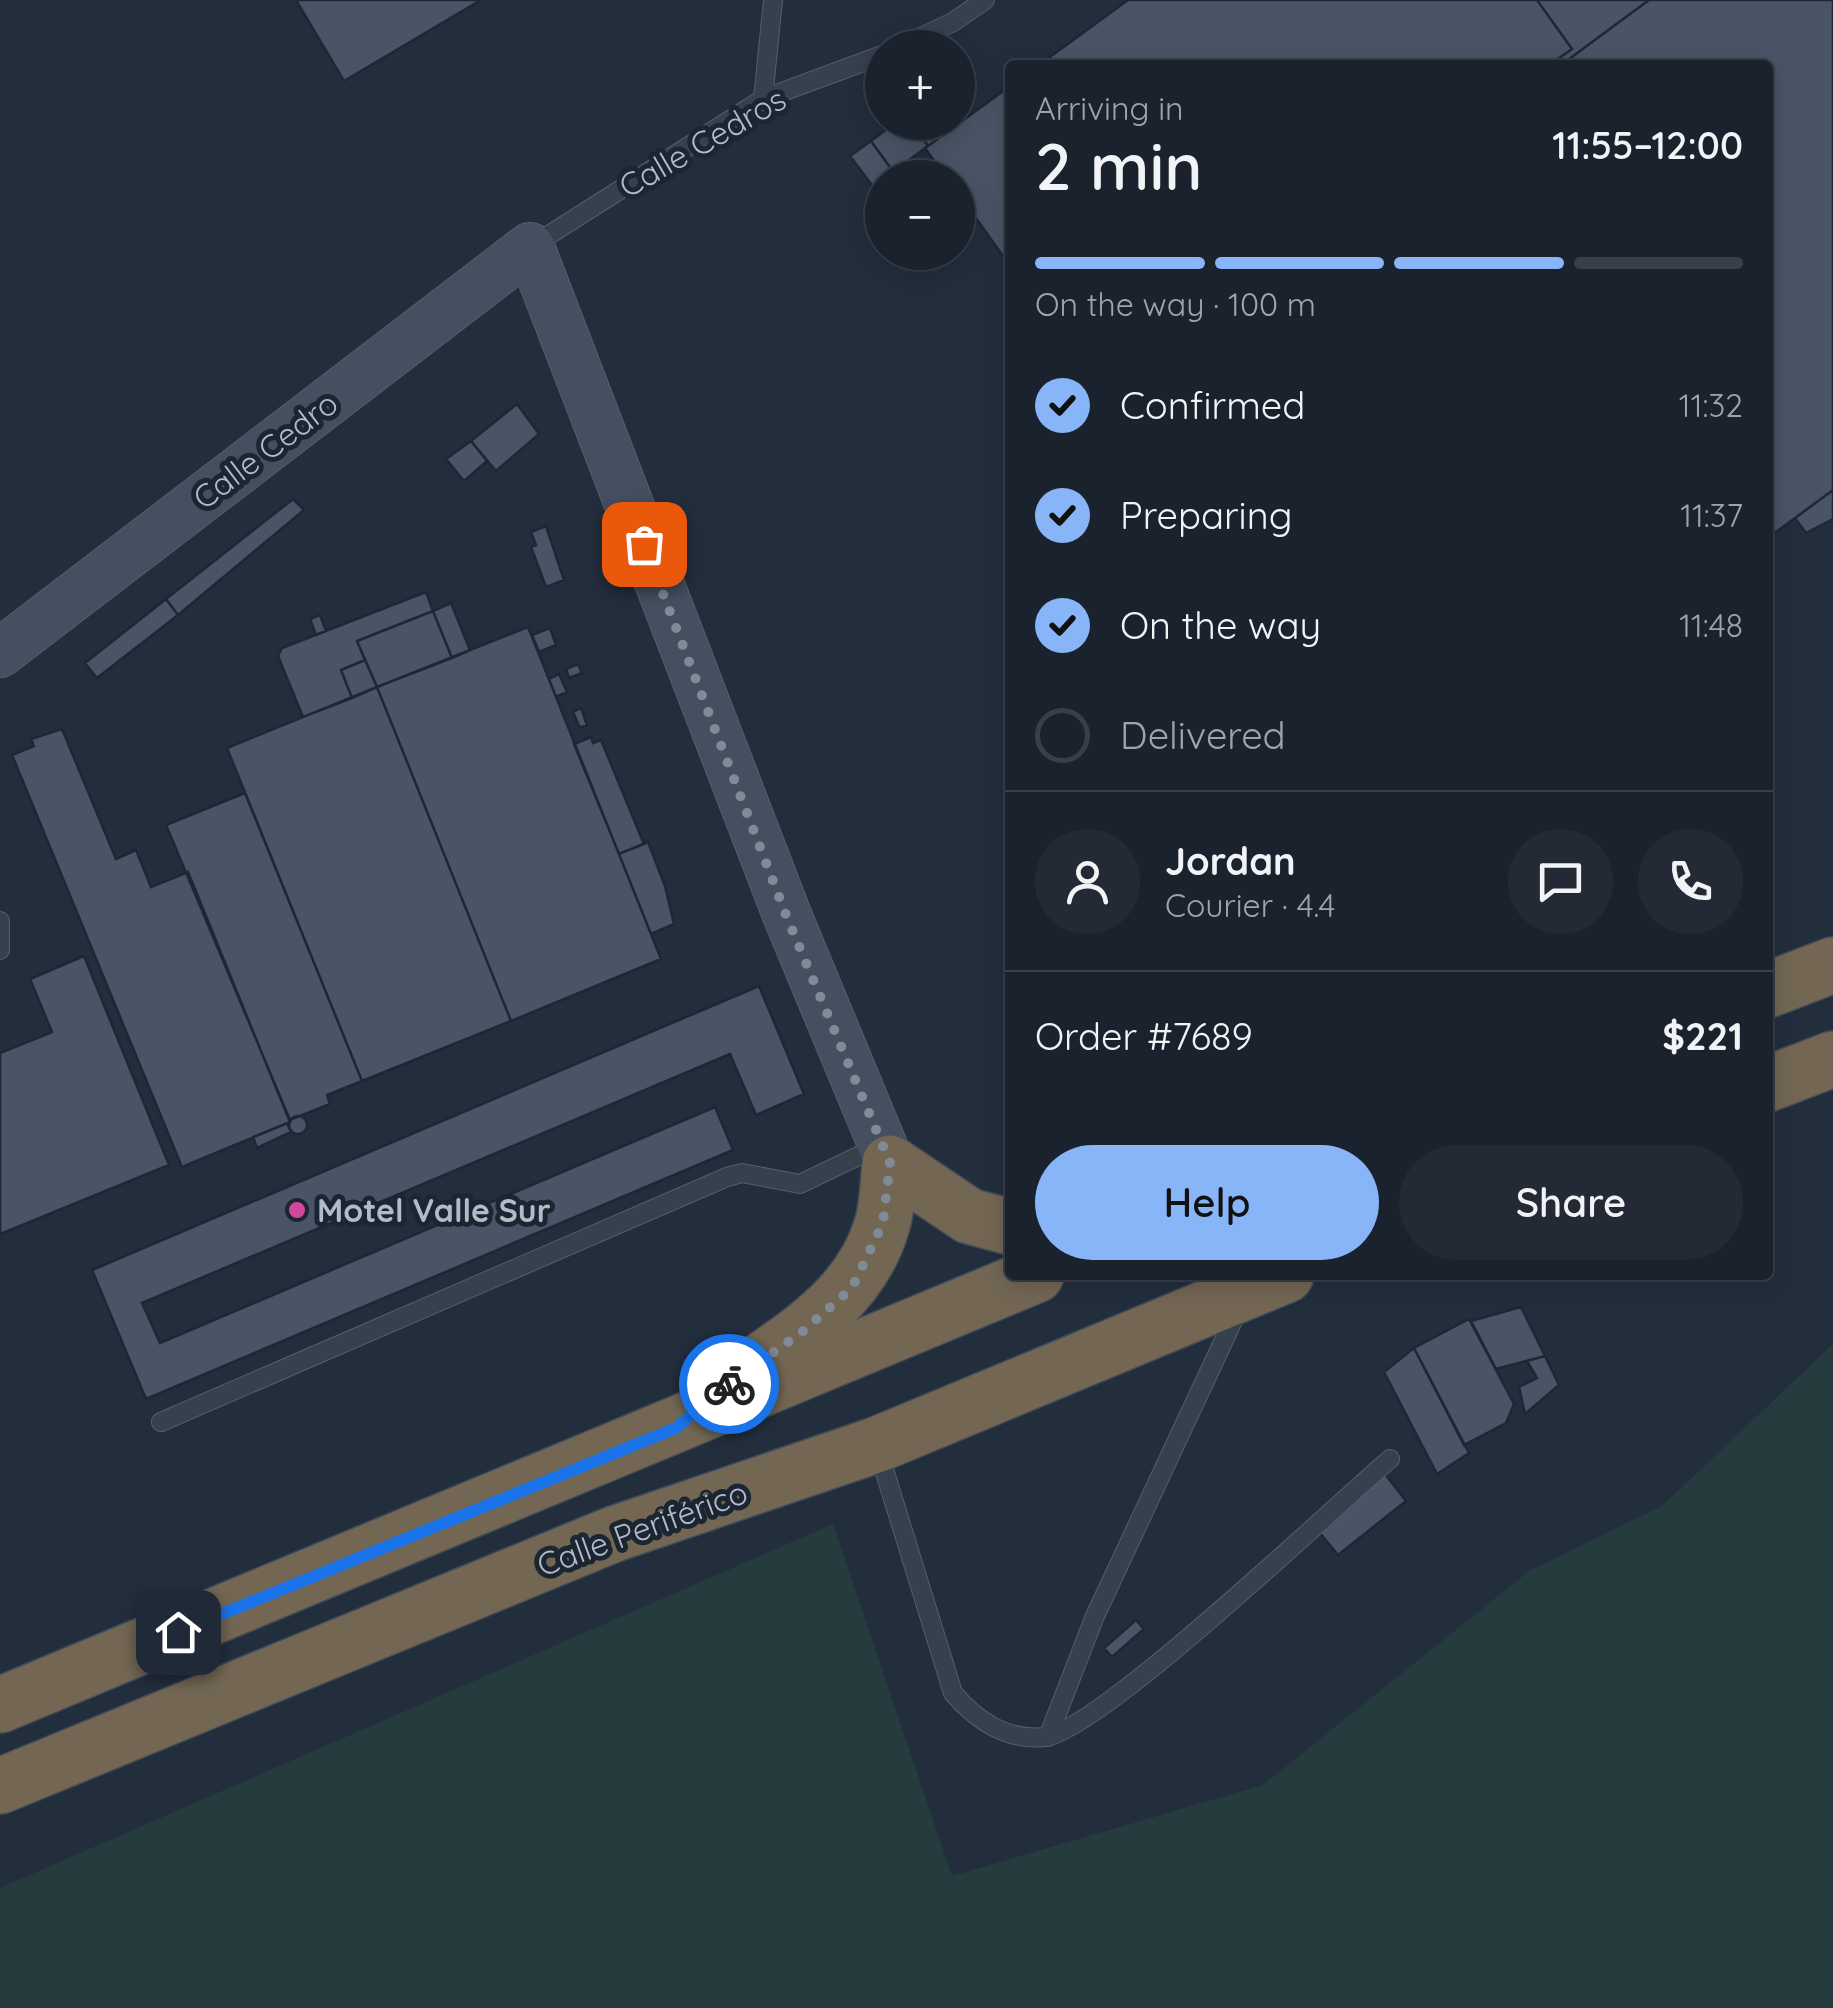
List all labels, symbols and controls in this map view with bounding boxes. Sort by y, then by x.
map controls [865,30,975,270]
button: + [865,30,975,140]
street label: Calle Cedros [612,78,792,206]
text: Arriving in [1035,88,1184,128]
text: 11:55–12:00 [1552,121,1743,169]
text: 2 min [1035,125,1203,206]
button: − [865,160,975,270]
text: On the way · 100 m [1035,284,1316,324]
icon: check [1035,378,1090,433]
text: Confirmed [1120,381,1305,429]
street label: Calle Cedro [185,383,345,517]
text: 11:32 [1679,385,1743,425]
icon: check [1035,488,1090,543]
text: Preparing [1120,491,1292,539]
text: 11:37 [1680,495,1743,535]
pin [602,502,687,587]
icon: bag [617,517,672,572]
icon: check [1035,598,1090,653]
text: On the way [1120,601,1321,649]
text: 11:48 [1679,605,1743,645]
text: Delivered [1120,711,1286,759]
button: person [1035,829,1140,934]
button: chat [1508,829,1613,934]
button: phone [1638,829,1743,934]
text: Jordan [1165,837,1296,885]
text: Courier · 4.4 [1165,885,1335,925]
text: Order #7689 [1035,1012,1253,1060]
text: $221 [1662,1012,1743,1060]
button: Help [1035,1145,1379,1260]
button: Share [1399,1145,1743,1260]
place label: Motel Valle Sur [317,1190,551,1230]
marker: Motel Valle Sur [286,1199,308,1221]
courier [679,1334,779,1434]
icon: bike [702,1357,757,1412]
street label: Calle Periférico [531,1471,753,1585]
pin [136,1590,221,1675]
icon: home [151,1605,206,1660]

